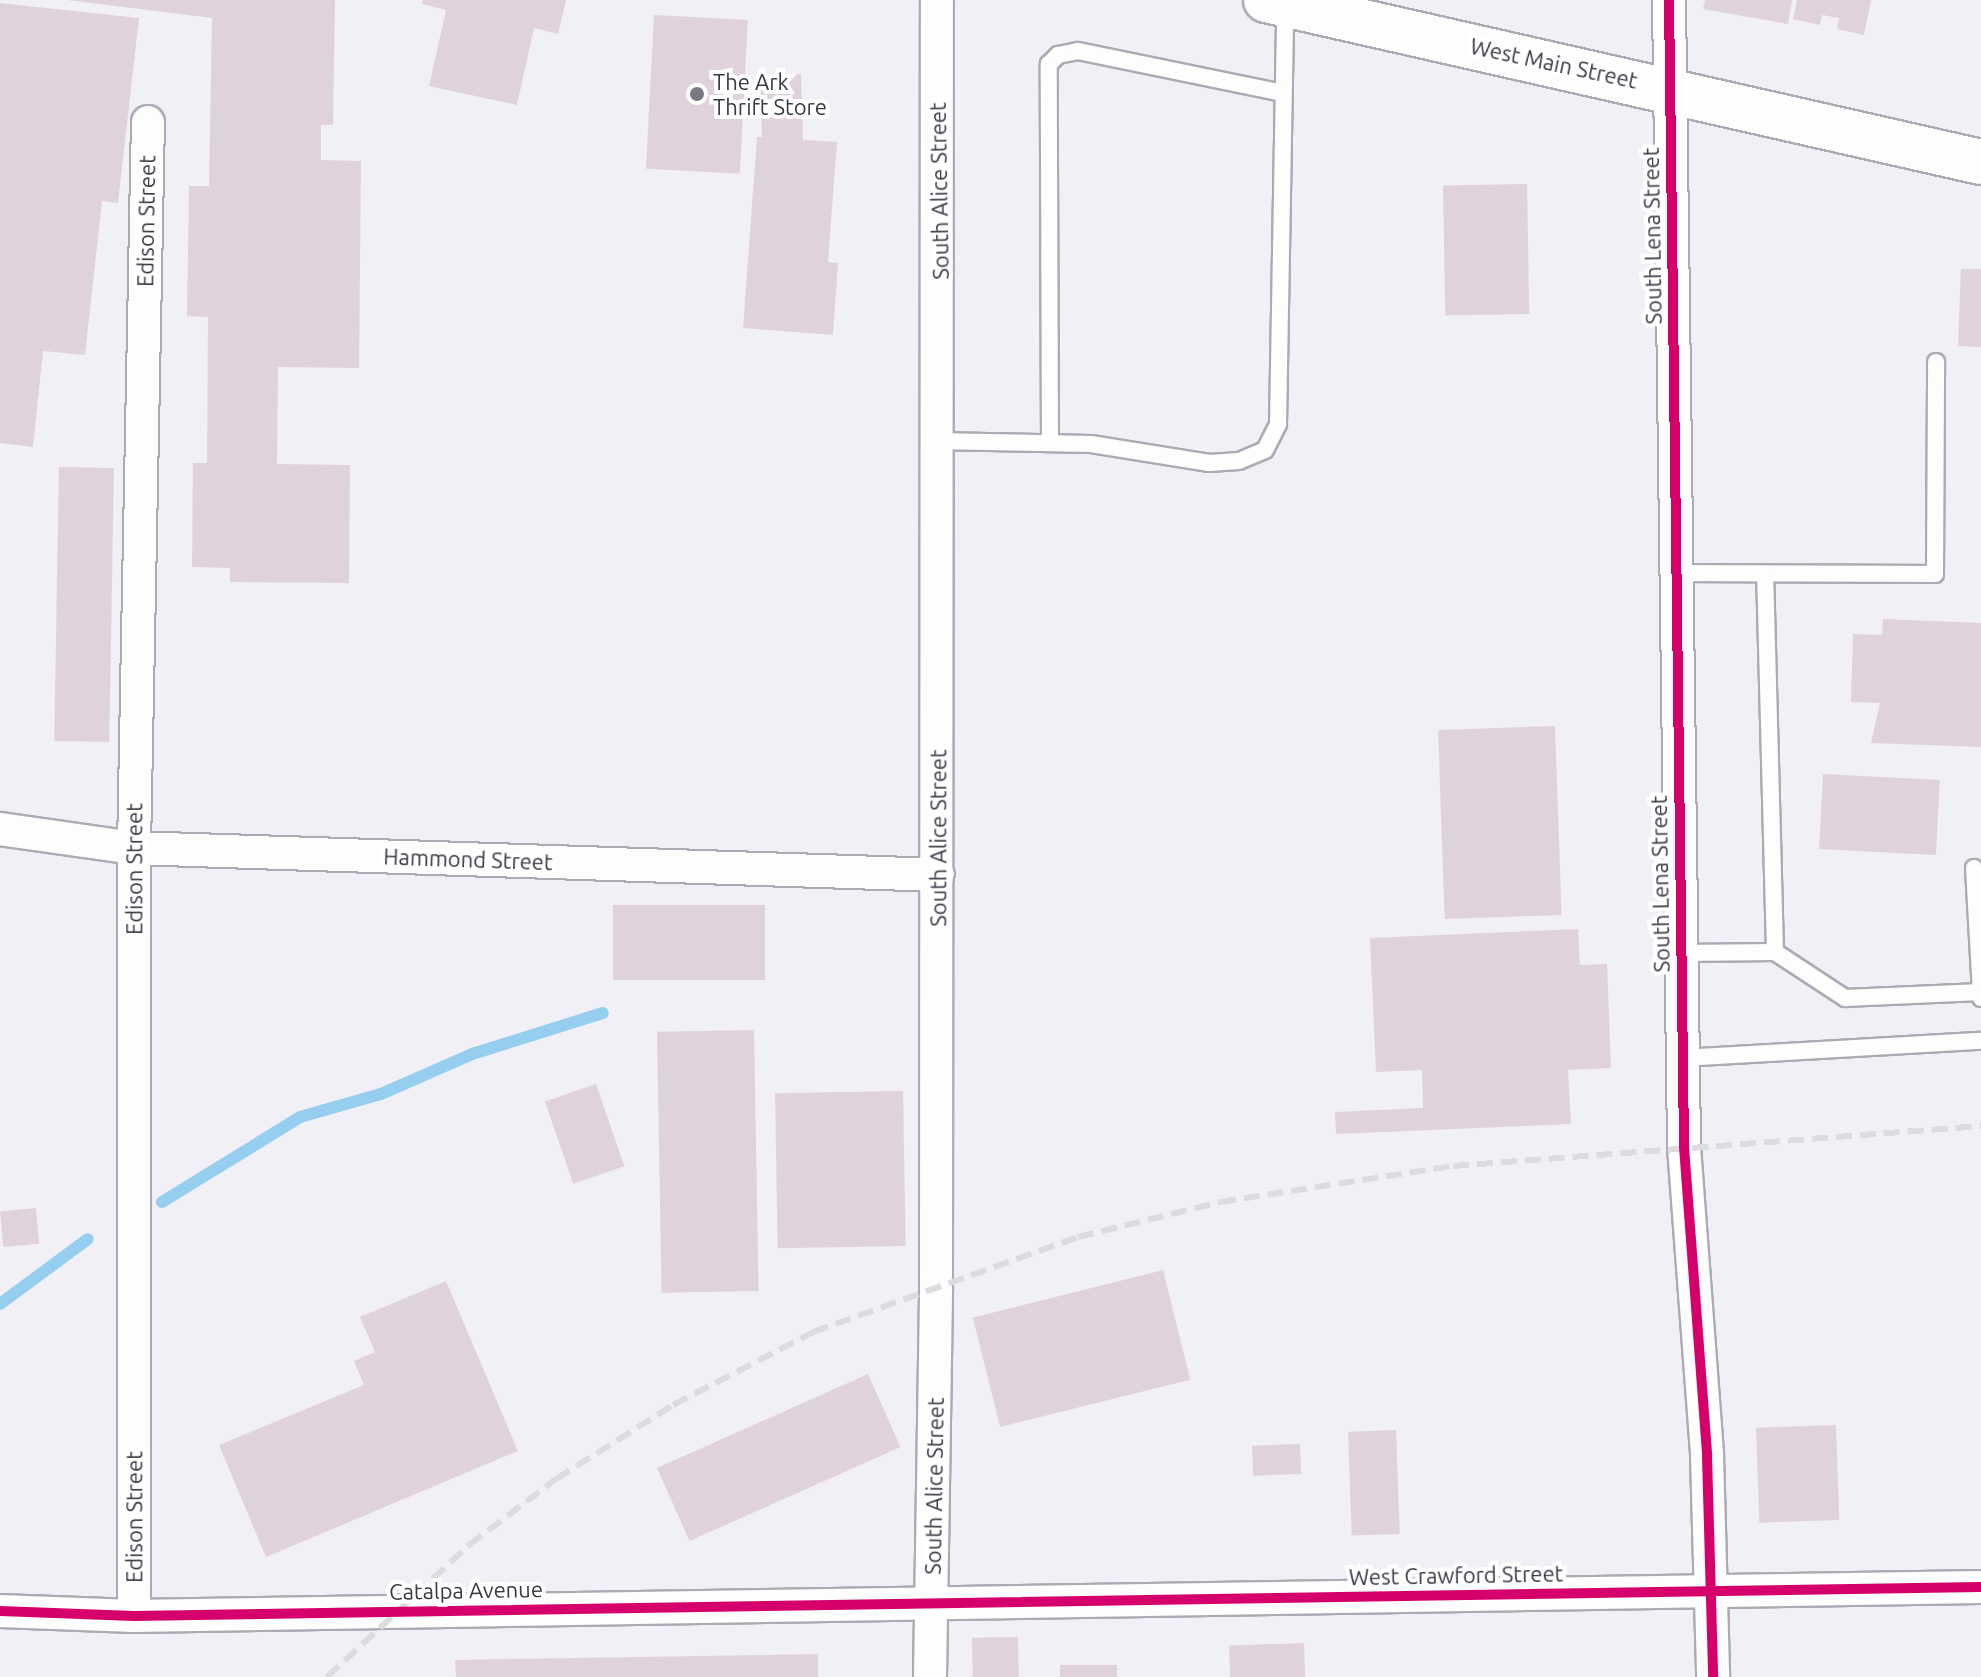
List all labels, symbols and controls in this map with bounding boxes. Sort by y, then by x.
street label: West Main Street [1468,32,1640,94]
place label: The Ark Thrift Store [713,68,827,120]
marker: The Ark Thrift Store [688,85,706,103]
street label: South Alice Street [924,102,954,280]
street label: South Lena Street [1637,147,1667,325]
street label: Edison Street [132,155,160,287]
street label: South Alice Street [925,749,951,927]
street label: South Lena Street [1645,795,1675,973]
street label: Edison Street [121,803,147,935]
street label: Hammond Street [383,843,553,875]
street label: South Alice Street [919,1397,949,1575]
street label: Edison Street [121,1451,147,1583]
street label: West Crawford Street [1349,1560,1563,1590]
street label: Catalpa Avenue [389,1575,543,1605]

